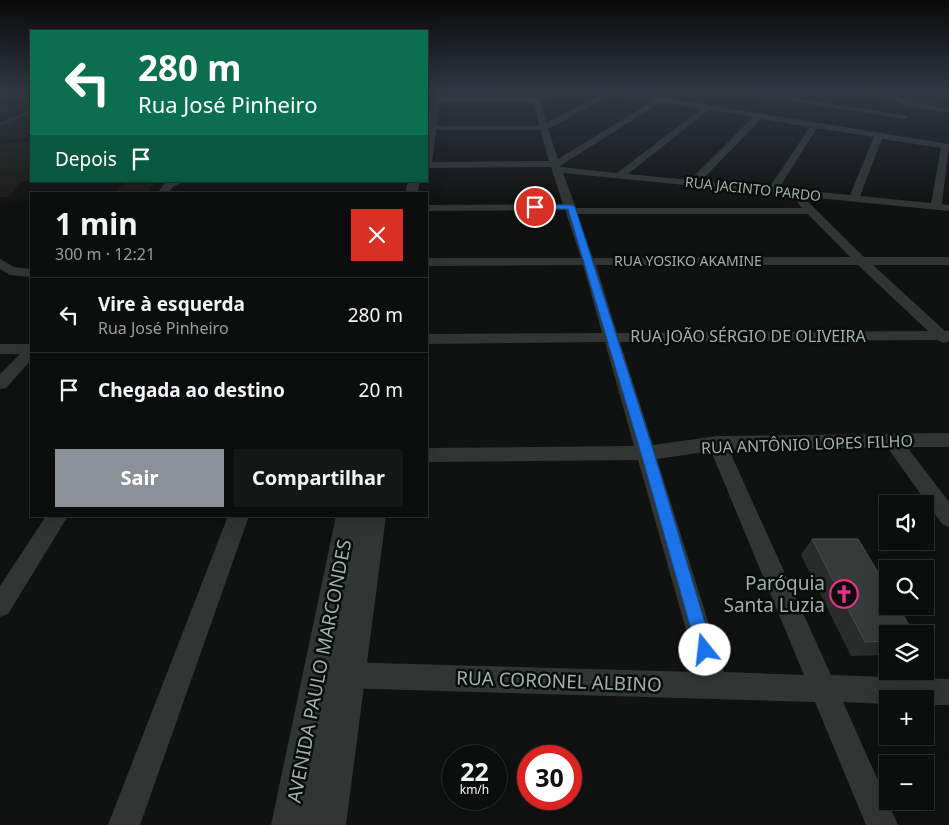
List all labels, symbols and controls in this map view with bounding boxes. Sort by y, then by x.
text: 280 m [138,44,241,91]
icon: left [55,50,120,115]
text: Rua José Pinheiro [138,89,318,119]
icon: arrive [127,145,155,173]
text: Depois [55,146,117,172]
street label: RUA JACINTO PARDO [684,172,822,205]
pin [514,186,556,228]
icon: arrive [521,193,549,221]
text: 1 min [55,203,138,244]
button: close [351,209,403,261]
text: 300 m · 12:21 [55,243,155,265]
street label: RUA YOSIKO AKAMINE [614,251,762,270]
text: Vire à esquerda [98,291,245,317]
icon: left [55,301,83,329]
text: 280 m [348,302,403,328]
text: Rua José Pinheiro [98,317,229,339]
street label: RUA JOÃO SÉRGIO DE OLIVEIRA [630,325,867,347]
icon: arrive [55,376,83,404]
text: Chegada ao destino [98,377,285,403]
text: 20 m [359,377,403,403]
street label: RUA ANTÔNIO LOPES FILHO [701,429,913,459]
button: Sair [55,449,224,507]
button: Compartilhar [234,449,403,507]
map controls [879,495,934,810]
button: sound [879,495,934,550]
street label: AVENIDA PAULO MARCONDES [281,537,357,805]
button: search [879,560,934,615]
place label: Paróquia Santa Luzia [724,570,825,618]
church icon: Paróquia Santa Luzia [829,579,859,609]
position arrow [678,623,730,675]
button: layers [879,625,934,680]
street label: RUA CORONEL ALBINO [456,664,662,698]
button: + [879,690,934,745]
speed limit sign: 30 [517,745,582,810]
text: 22 [460,754,489,788]
button: − [879,755,934,810]
text: km/h [460,781,489,798]

